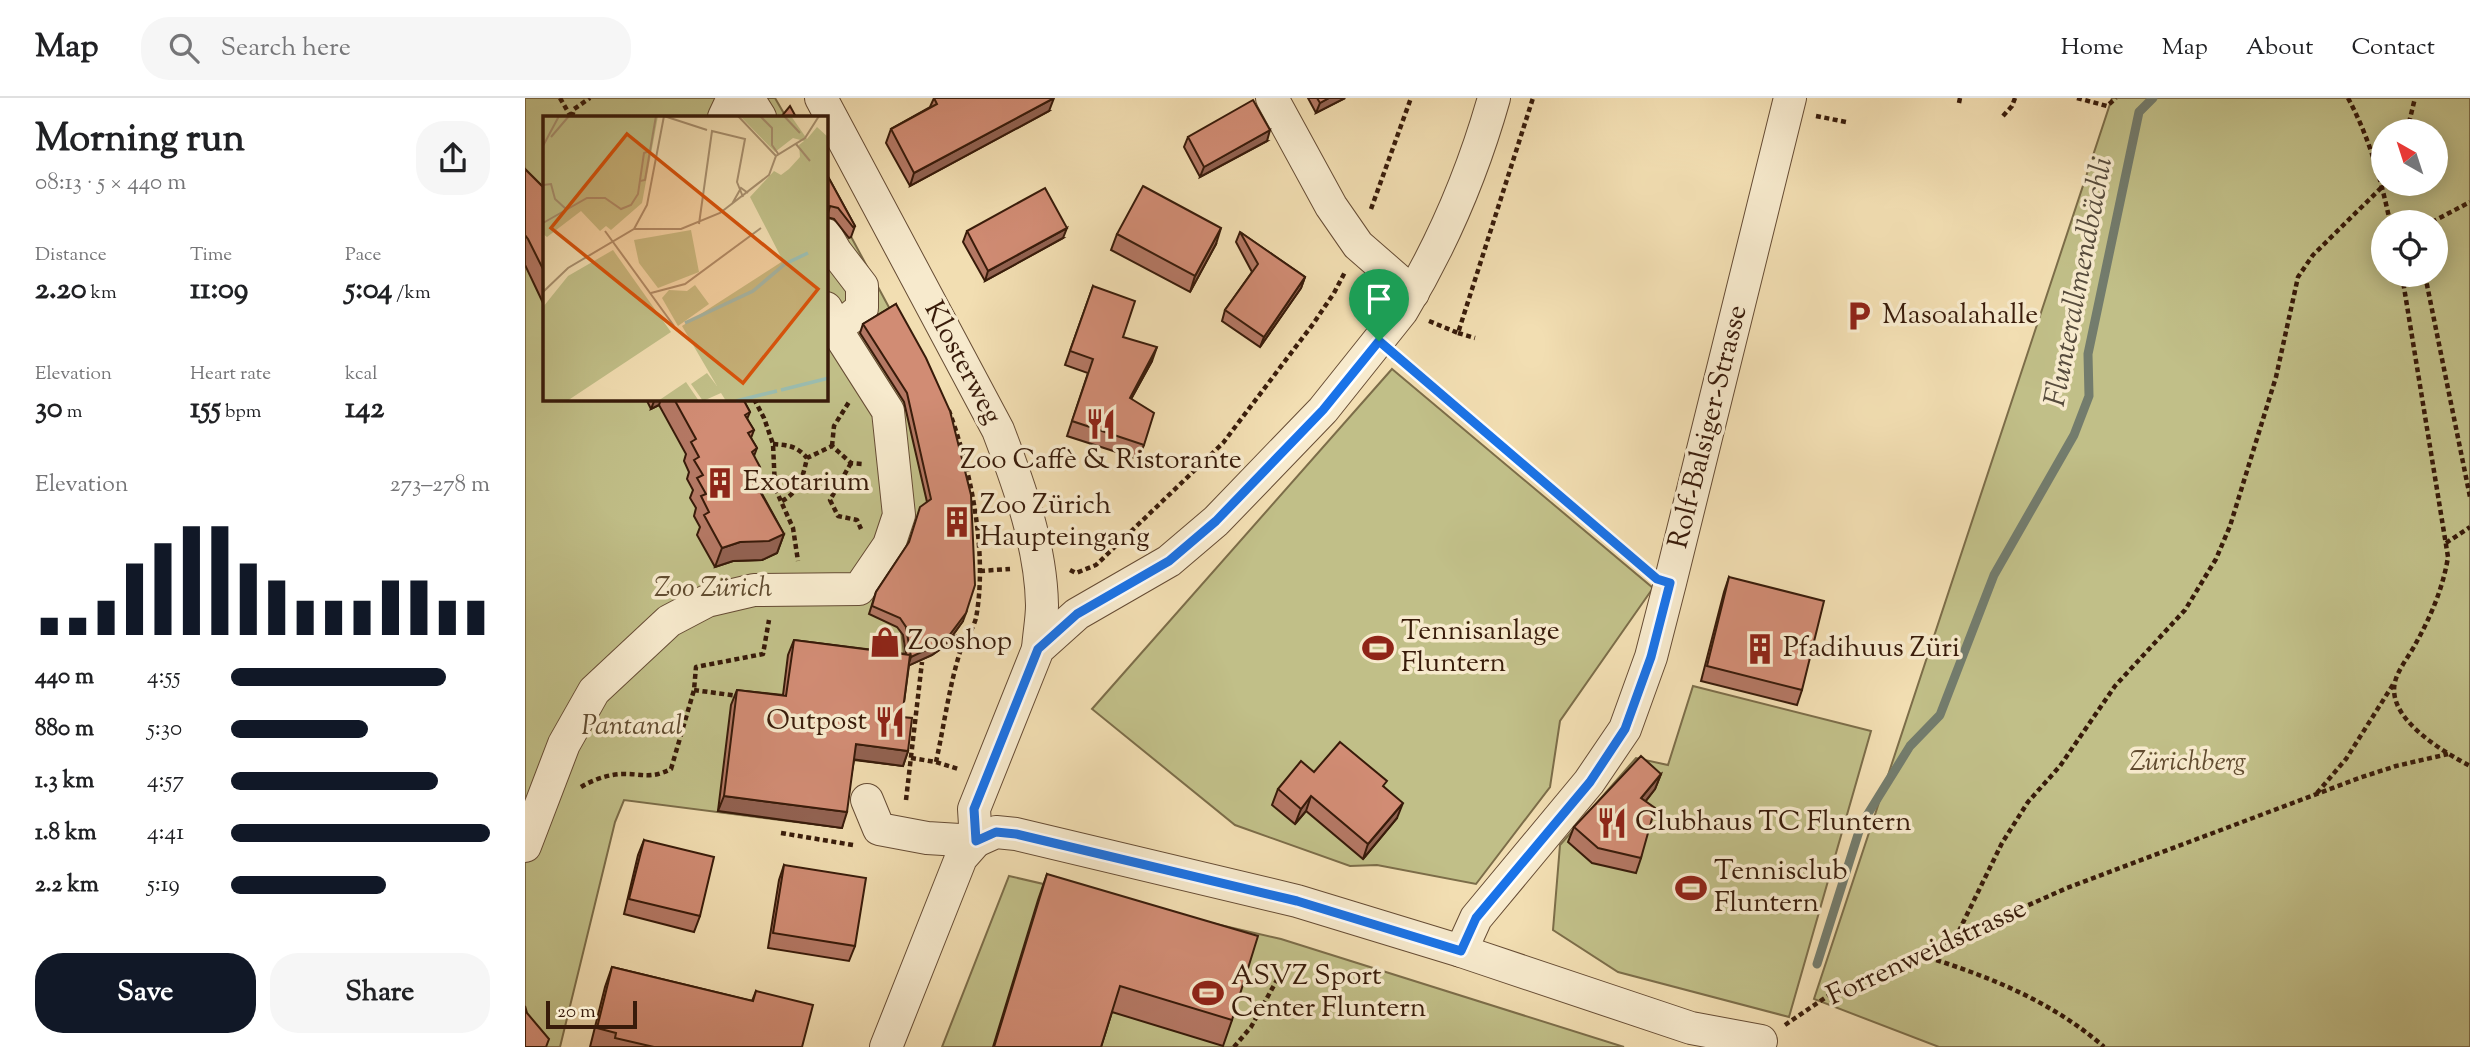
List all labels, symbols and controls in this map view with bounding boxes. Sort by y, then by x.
search box [141,17,631,80]
text: Map [35,24,99,72]
icon: search [165,29,203,67]
text: Search here [221,30,351,67]
text: Home [2061,31,2124,65]
text: Map [2162,31,2208,65]
text: About [2246,31,2313,65]
text: Contact [2351,31,2435,65]
text: Morning run [35,114,245,168]
inset map [543,116,828,401]
north arrow [2371,119,2448,196]
map controls [2371,119,2448,287]
button: share [416,121,490,195]
water label: Flunterallmendbächli [2035,154,2125,410]
text: 08:13 · 5 × 440 m [35,167,186,200]
button: locate [2371,210,2448,287]
text: Distance [35,242,107,269]
text: Time [190,242,232,269]
text: Pace [345,242,381,269]
text: 2.20 [35,269,87,312]
text: 11:09 [190,269,248,312]
text: 5:04 [345,269,392,312]
pin [1349,269,1409,341]
text: km [87,280,117,307]
text: /km [392,280,431,307]
icon: arrive [1360,280,1398,318]
street label: Klosterweg [913,294,1011,432]
place label: Masoalahalle [1882,296,2038,336]
parking icon: Masoalahalle [1842,299,1876,333]
street label: Rolf-Balsiger-Strasse [1659,301,1759,553]
text: Elevation [35,361,112,388]
text: Heart rate [190,361,271,388]
text: kcal [345,361,378,388]
text: 30 [35,388,63,431]
text: 155 [190,388,221,431]
text: 142 [345,388,384,431]
text: m [63,399,83,426]
text: bpm [221,399,262,426]
restaurant icon: Zoo Caffè & Ristorante [1084,407,1118,441]
place label: Zoo Caffè & Ristorante [960,441,1242,481]
place label: Exotarium [743,463,870,503]
building icon: Exotarium [703,466,737,500]
text: Elevation [35,469,128,502]
text: 273–278 m [390,469,490,502]
place label: Zoo Zürich Haupteingang [980,486,1150,558]
building icon: Zoo Zürich Haupteingang [940,505,974,539]
park label: Zoo Zürich [654,569,772,609]
place label: Tennisanlage Fluntern [1401,612,1560,684]
place label: Zooshop [908,622,1012,662]
shop icon: Zooshop [868,625,902,659]
place label: Pfadihuus Züri [1783,629,1960,669]
sports icon: Tennisanlage Fluntern [1361,631,1395,665]
building icon: Pfadihuus Züri [1743,632,1777,666]
text: 440 m [35,661,94,694]
text: 4:55 [147,661,181,694]
place label: Outpost [766,702,867,742]
restaurant icon: Outpost [873,705,907,739]
park label: Pantanal [581,707,683,747]
text: 880 m [35,713,94,746]
text: 5:30 [147,713,182,746]
park label: Zürichberg [2130,743,2246,783]
text: 1.3 km [35,765,94,798]
text: 4:57 [147,765,184,798]
place label: Clubhaus TC Fluntern [1635,803,1912,843]
restaurant icon: Clubhaus TC Fluntern [1595,806,1629,840]
text: 1.8 km [35,817,97,850]
text: 4:41 [147,817,184,850]
place label: Tennisclub Fluntern [1714,852,1848,924]
text: 2.2 km [35,869,99,902]
text: 5:19 [147,869,180,902]
sports icon: Tennisclub Fluntern [1674,871,1708,905]
street label: Forrenweidstrasse [1821,889,2033,1017]
button: Save [35,953,256,1033]
button: Share [270,953,490,1033]
place label: ASVZ Sport Center Fluntern [1231,957,1426,1029]
sports icon: ASVZ Sport Center Fluntern [1191,976,1225,1010]
scale bar [546,998,637,1030]
text: 20 m [557,999,596,1026]

